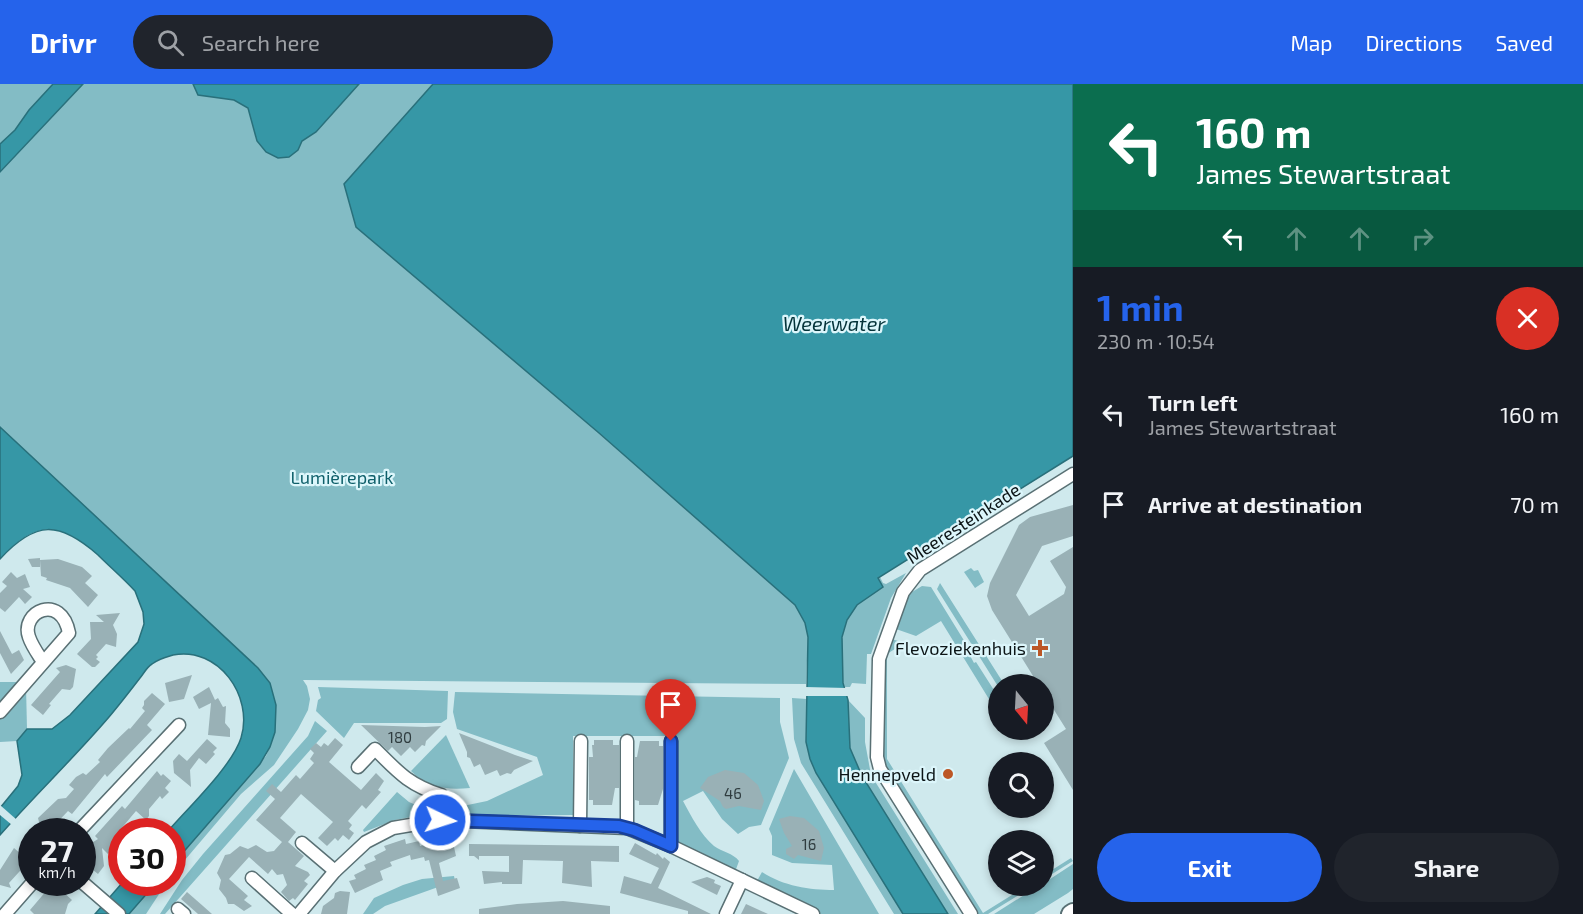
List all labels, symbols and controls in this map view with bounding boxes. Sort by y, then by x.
search box [133,15,553,69]
text: Drivr [30,25,97,59]
icon: search [154,26,187,59]
text: Search here [202,29,320,55]
text: Map [1290,30,1333,55]
text: Directions [1366,30,1462,55]
text: Saved [1495,30,1553,55]
text: 160 m [1196,106,1312,156]
icon: left [1097,108,1175,186]
text: James Stewartstraat [1196,157,1451,189]
icon: left [1217,222,1250,255]
icon: ahead [1280,222,1313,255]
icon: ahead [1343,222,1376,255]
icon: right [1406,222,1439,255]
text: 1 min [1097,285,1184,328]
button: close [1496,287,1559,350]
water label: Weerwater [783,311,886,335]
text: 230 m · 10:54 [1097,329,1215,353]
text: Turn left [1148,389,1237,415]
icon: left [1097,398,1130,431]
text: 160 m [1500,401,1559,427]
text: James Stewartstraat [1148,415,1337,439]
park label: Lumièrepark [291,466,393,488]
street label: Meeresteinkade [902,478,1024,568]
icon: arrive [1097,488,1130,521]
text: Arrive at destination [1148,491,1362,517]
text: 70 m [1510,491,1559,517]
place label: Flevoziekenhuis [895,637,1026,659]
marker: Flevoziekenhuis [1031,639,1049,657]
north arrow [988,674,1054,740]
map controls [988,674,1054,896]
pin [645,679,696,741]
icon: arrive [654,688,687,721]
house number: 180 [388,728,412,746]
button: search [988,752,1054,818]
place label: Hennepveld [839,763,936,785]
marker: Hennepveld [941,767,955,781]
house number: 46 [724,784,742,802]
position arrow [408,788,472,852]
speed limit sign: 30 [108,818,186,896]
button: layers [988,830,1054,896]
text: 27 [40,832,74,868]
button: Exit [1097,833,1322,902]
button: Share [1334,833,1559,902]
house number: 16 [802,835,816,853]
text: km/h [38,863,76,881]

